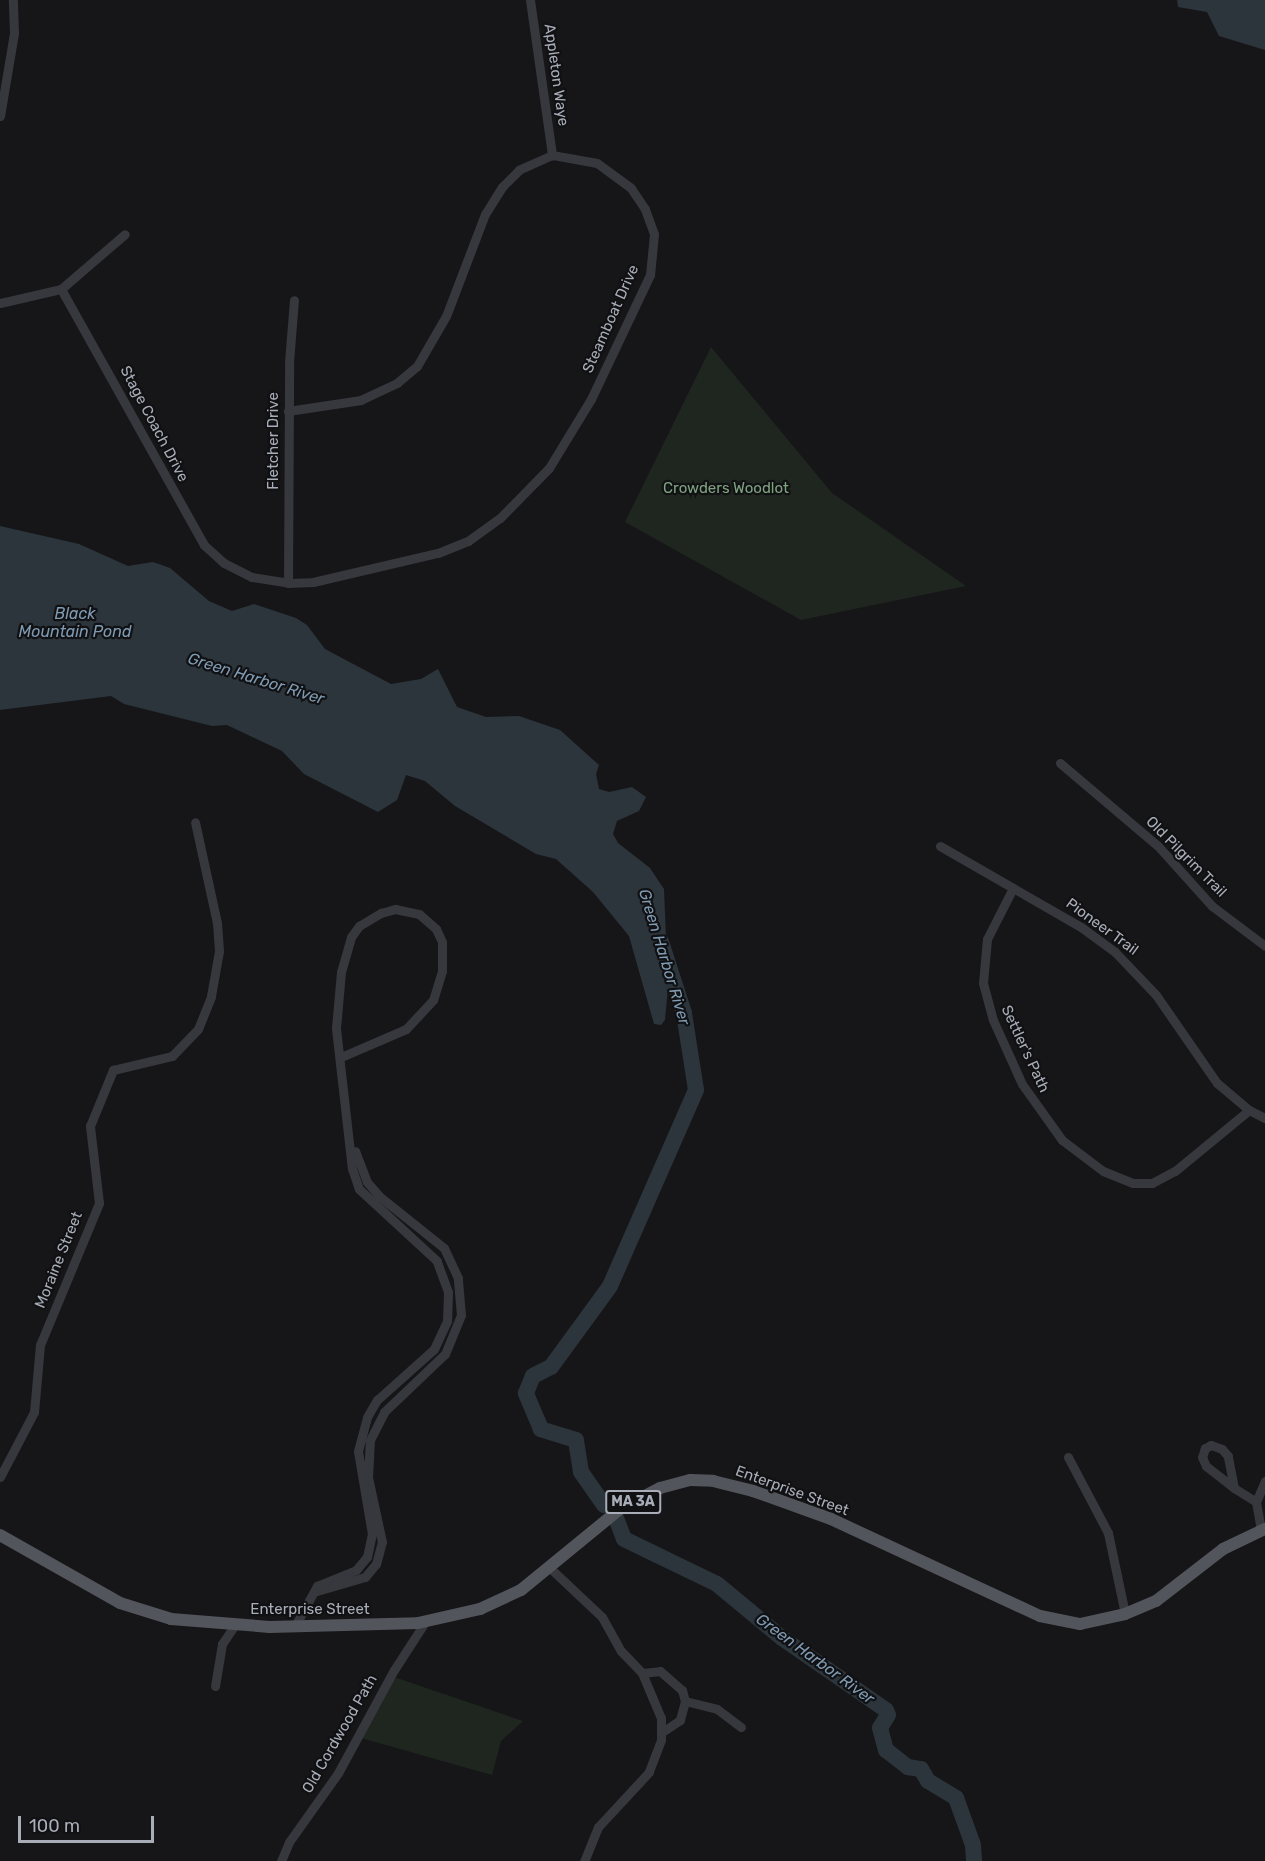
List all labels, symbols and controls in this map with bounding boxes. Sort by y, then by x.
street label: Appleton Waye [540,23,572,127]
street label: Steamboat Drive [579,262,643,376]
street label: Stage Coach Drive [116,363,192,485]
street label: Fletcher Drive [265,392,283,490]
park label: Crowders Woodlot [663,480,789,498]
water label: Black Mountain Pond [19,604,131,642]
water label: Green Harbor River [185,649,327,709]
street label: Old Pilgrim Trail [1142,813,1230,901]
water label: Green Harbor River [634,886,694,1028]
street label: Pioneer Trail [1062,895,1142,959]
street label: Settler's Path [997,1003,1053,1095]
street label: Moraine Street [31,1209,87,1311]
street label: Enterprise Street [733,1462,851,1520]
road number: MA 3A [604,1491,662,1513]
street label: Enterprise Street [250,1601,370,1619]
water label: Green Harbor River [752,1609,878,1709]
street label: Old Cordwood Path [299,1672,381,1796]
scale bar [21,1804,158,1842]
text: 100 m [29,1815,80,1837]

